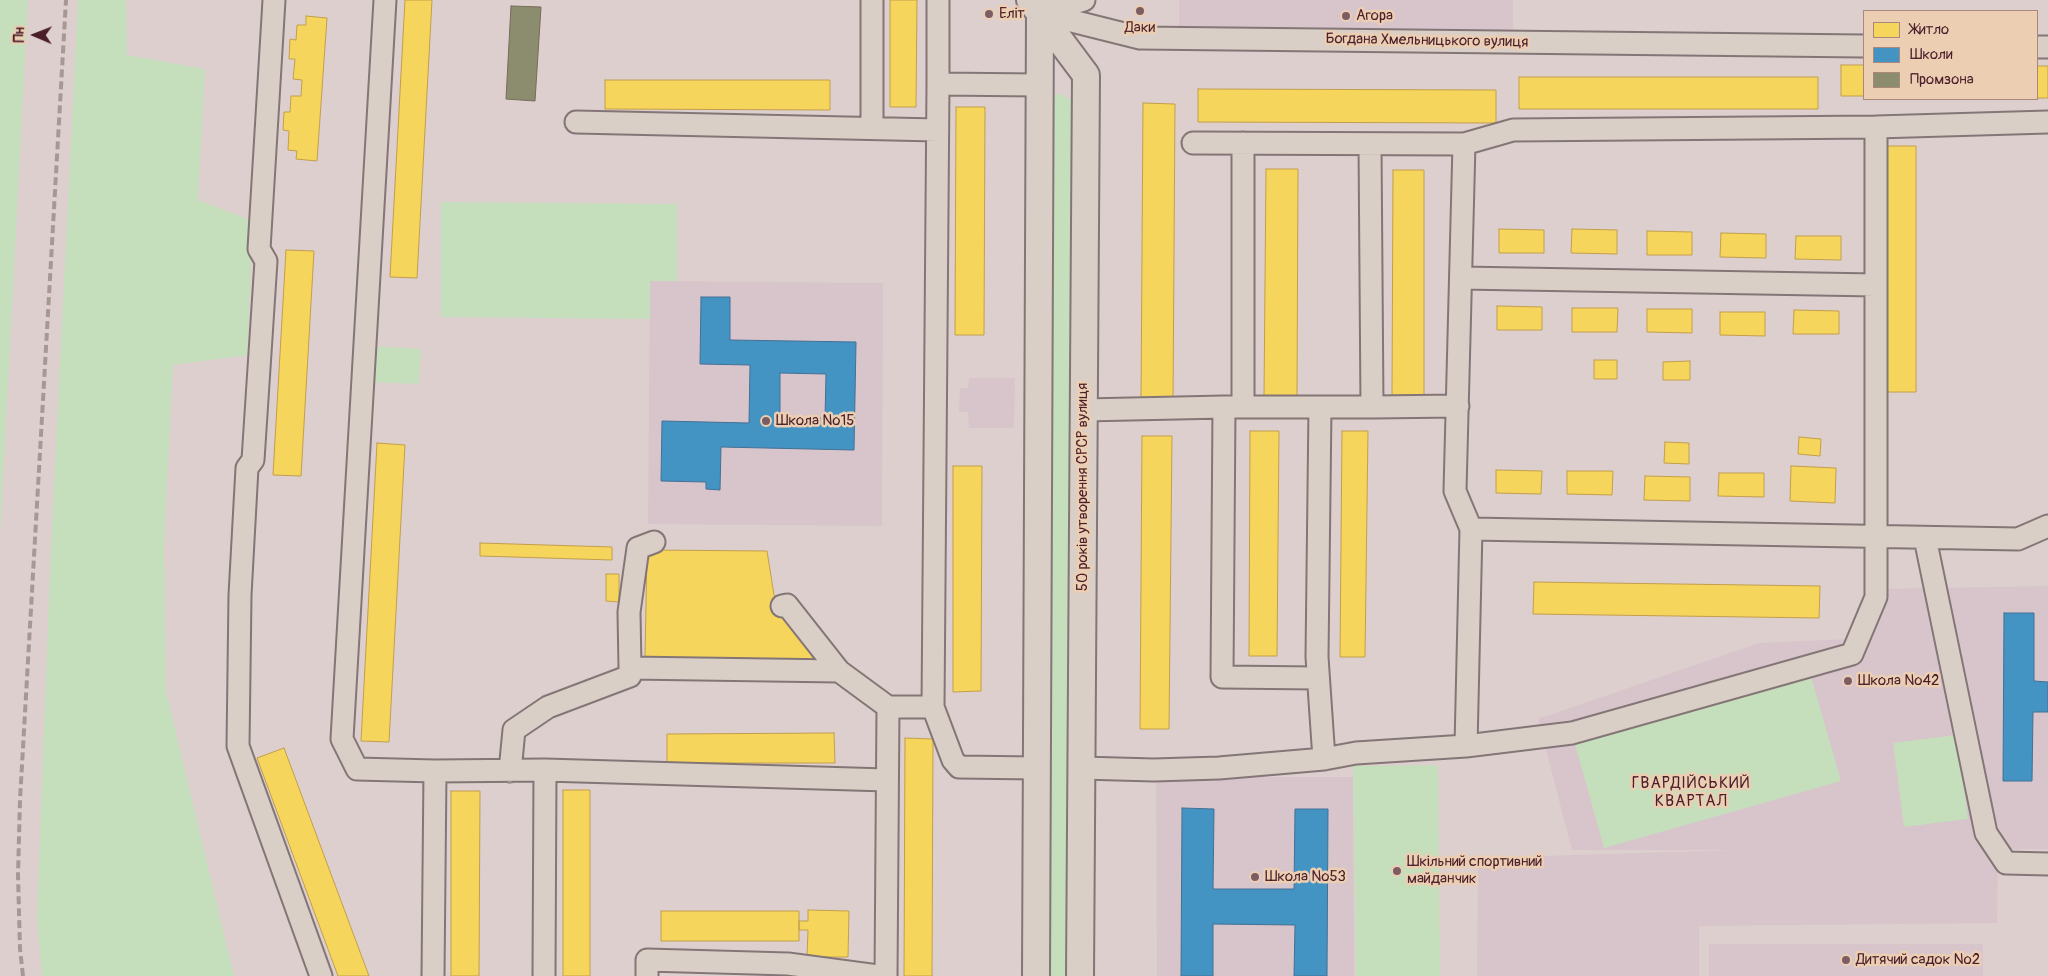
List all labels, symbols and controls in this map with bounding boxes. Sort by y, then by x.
place label: Еліт [999,5,1025,23]
marker: Даки [1134,5,1146,17]
place label: Агора [1356,7,1393,25]
marker: Еліт [983,8,995,20]
north arrow [10,10,60,60]
marker: Агора [1340,10,1352,22]
legend [1863,10,2038,100]
place label: Даки [1125,19,1155,37]
text: Житло [1910,20,1949,39]
text: Пн [11,27,28,43]
street label: Богдана Хмельницького вулиця [1325,30,1529,52]
text: Школи [1910,45,1953,64]
text: Промзона [1910,70,1974,89]
street label: 50 років утворення СРСР вулиця [1074,383,1092,591]
place label: Школа №15 [776,412,854,430]
marker: Школа №15 [760,415,772,427]
place label: Школа №42 [1858,672,1939,690]
marker: Школа №42 [1842,675,1854,687]
district label: ГВАРДІЙСЬКИЙ КВАРТАЛ [1630,774,1752,812]
place label: Шкільний спортивний майданчик [1407,853,1542,888]
marker: Шкільний спортивний майданчик [1391,865,1403,877]
place label: Школа №53 [1265,868,1346,886]
marker: Школа №53 [1249,871,1261,883]
place label: Дитячий садок №2 [1856,951,1980,969]
marker: Дитячий садок №2 [1840,954,1852,966]

